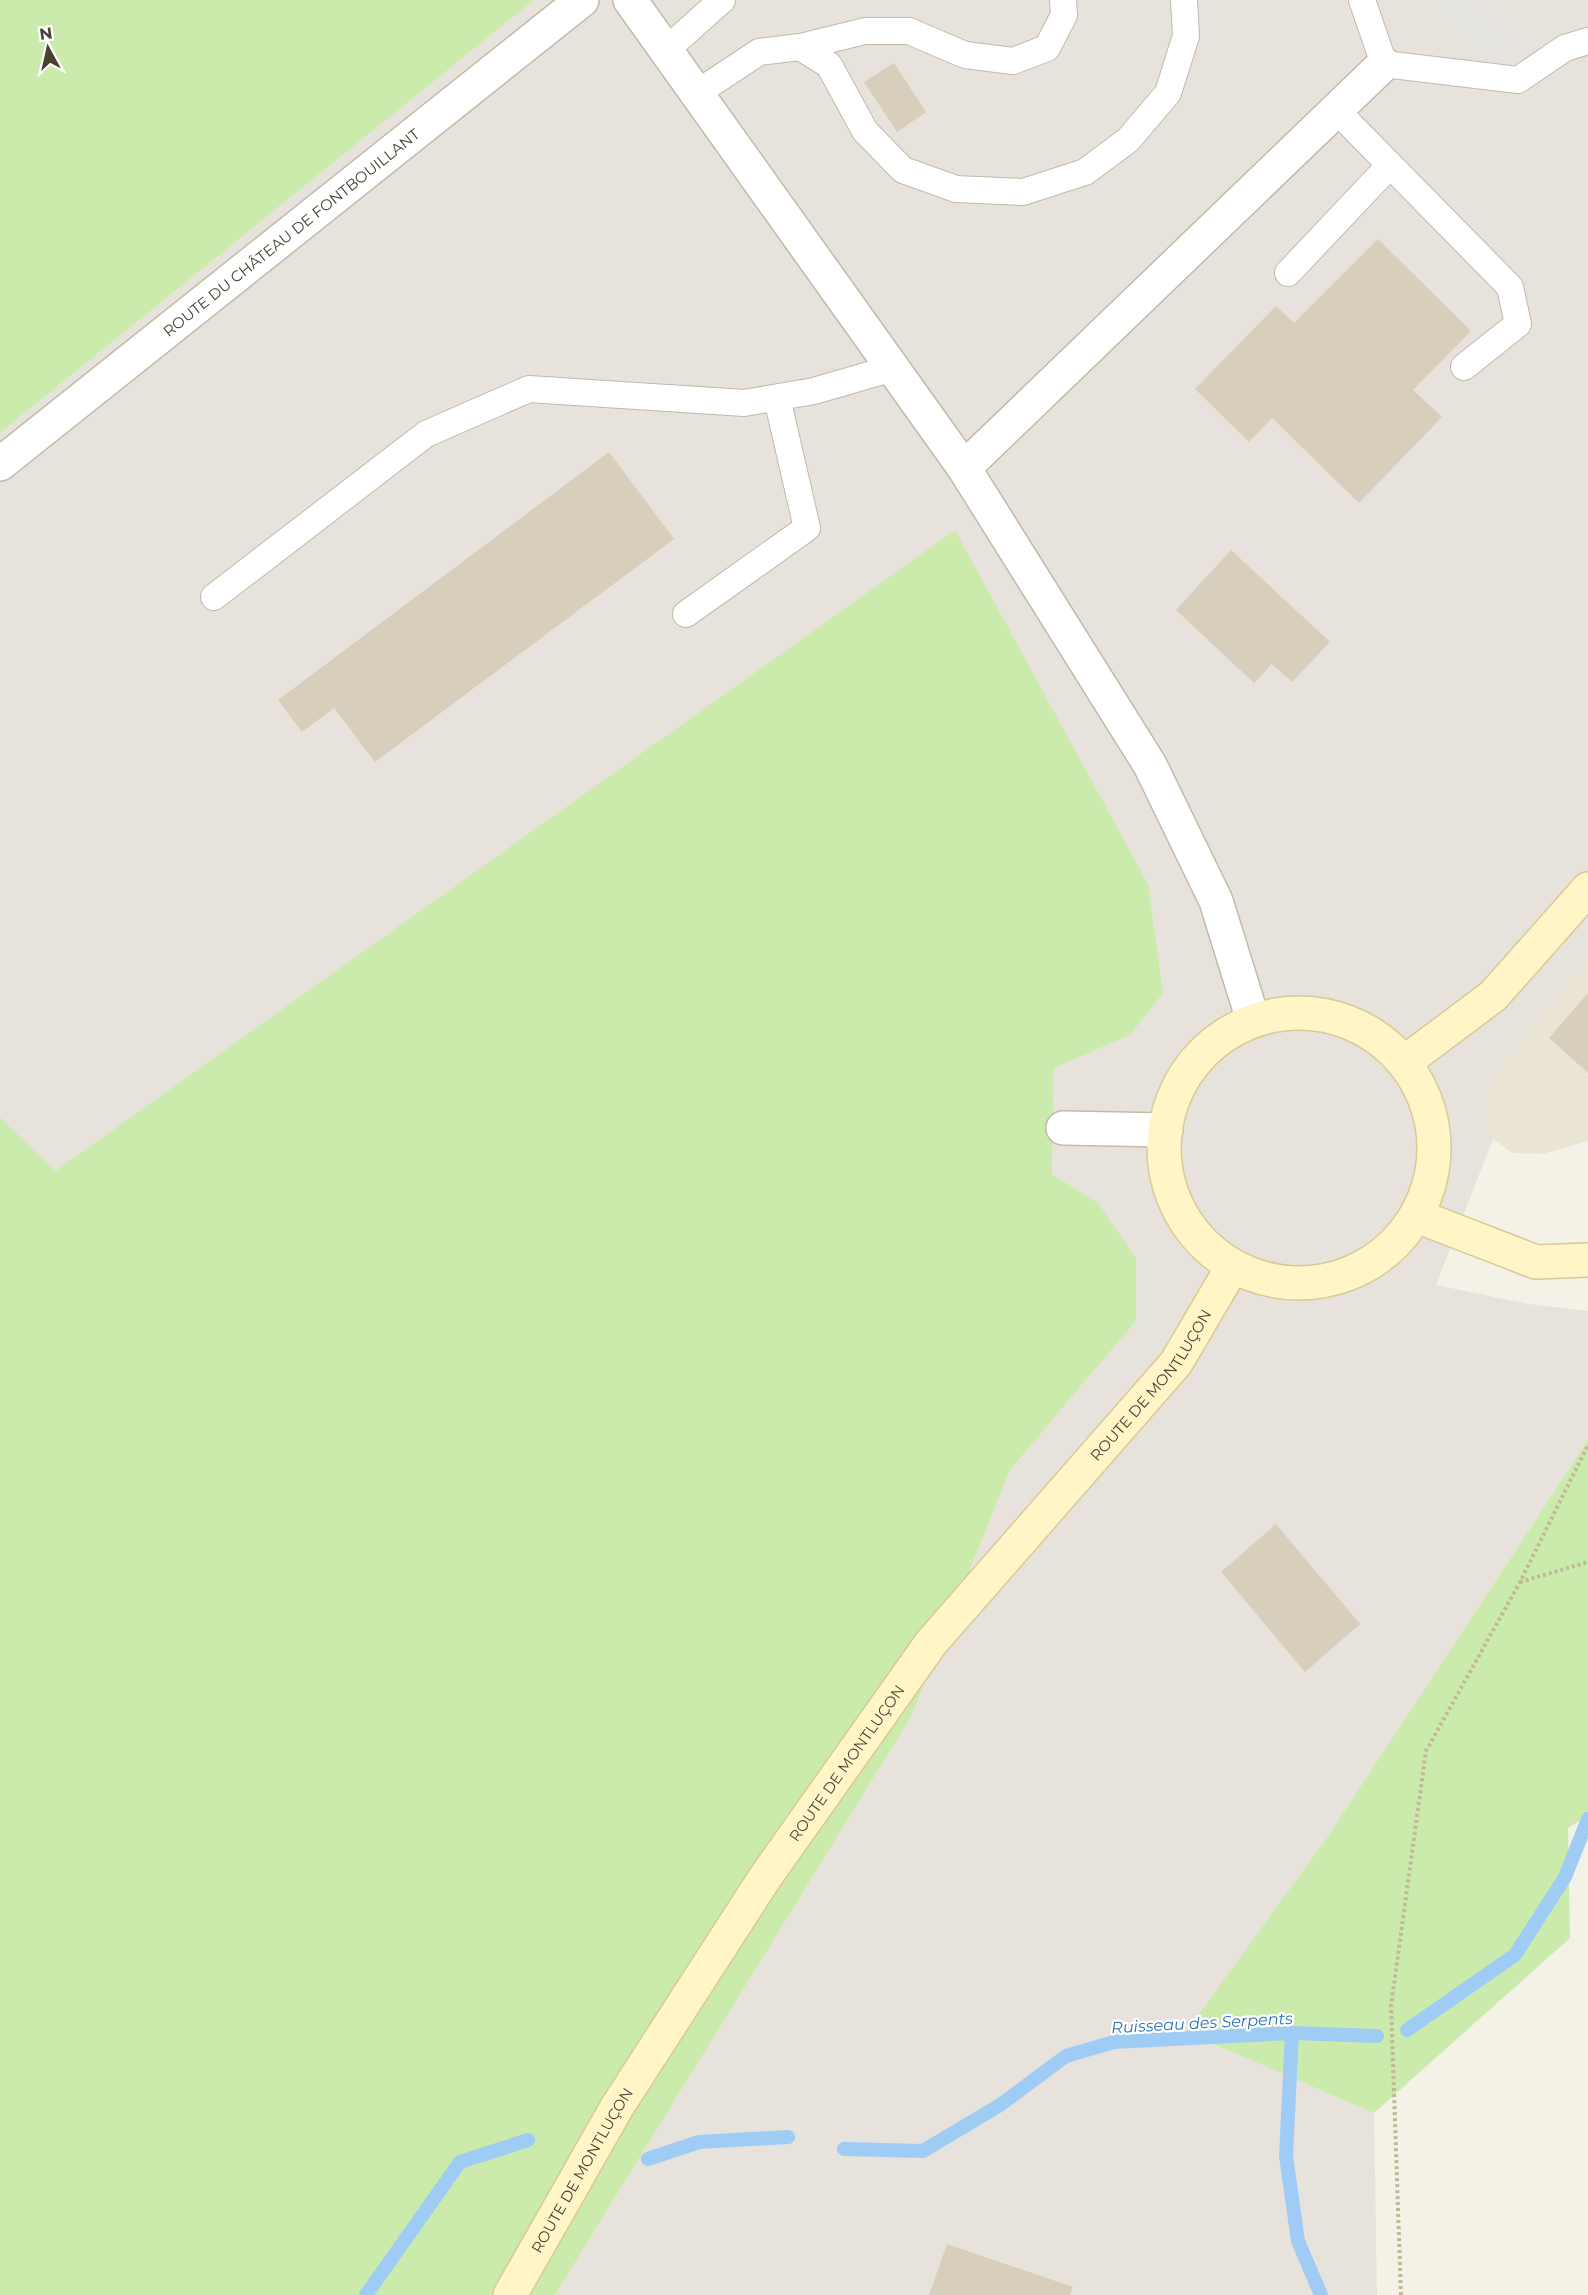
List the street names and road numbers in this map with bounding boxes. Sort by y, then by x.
street label: ROUTE DU CHÂTEAU DE FONTBOUILLANT [159,124,423,340]
street label: ROUTE DE MONTLUÇON [1086,1306,1215,1464]
street label: ROUTE DE MONTLUÇON [784,1681,908,1845]
street label: ROUTE DE MONTLUÇON [527,2084,637,2256]

